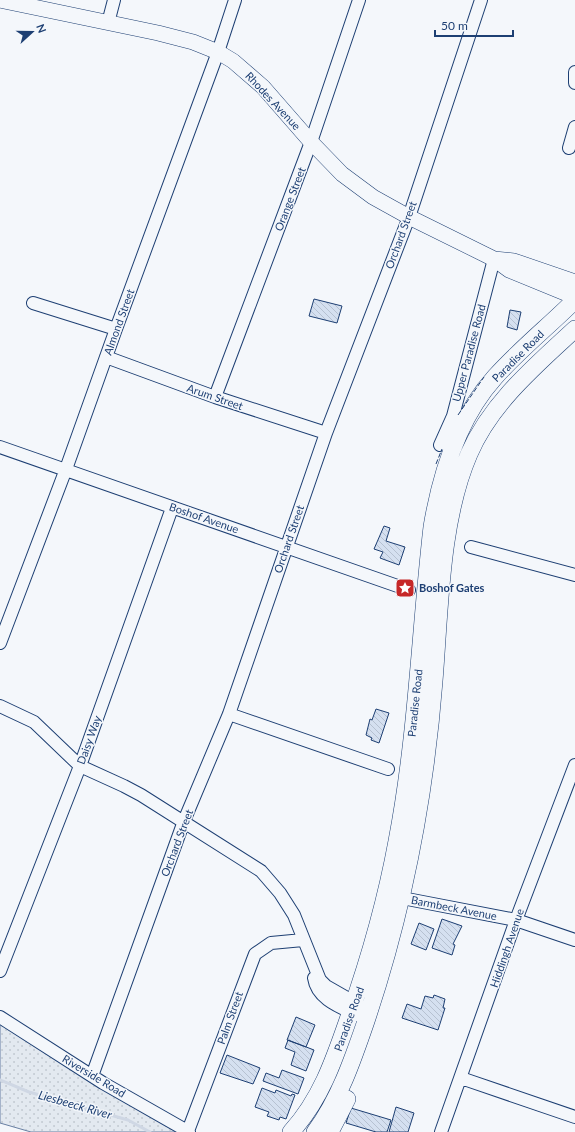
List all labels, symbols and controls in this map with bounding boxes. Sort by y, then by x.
north arrow [12,12,52,52]
scale bar [435,12,513,38]
text: 50 m [441,18,468,33]
text: N [34,22,49,35]
street label: Rhodes Avenue [243,69,304,133]
street label: Orange Street [271,165,308,233]
street label: Orchard Street [382,199,419,270]
street label: Almond Street [101,287,137,357]
street label: Upper Paradise Road [449,303,488,403]
street label: Paradise Road [489,327,546,384]
street label: Arum Street [185,381,245,412]
street label: Boshof Avenue [168,500,241,536]
street label: Orchard Street [271,503,306,575]
place icon: Boshof Gates [394,577,416,599]
place label: Boshof Gates [419,581,485,594]
street label: Paradise Road [404,669,425,737]
street label: Daisy Way [74,713,103,766]
street label: Orchard Street [158,807,195,878]
street label: Barmbeck Avenue [410,893,498,922]
street label: Hiddingh Avenue [487,906,526,989]
street label: Paradise Road [331,985,366,1053]
street label: Palm Street [214,990,245,1046]
street label: Riverside Road [60,1052,128,1100]
water label: Liesbeeck River [37,1087,115,1122]

